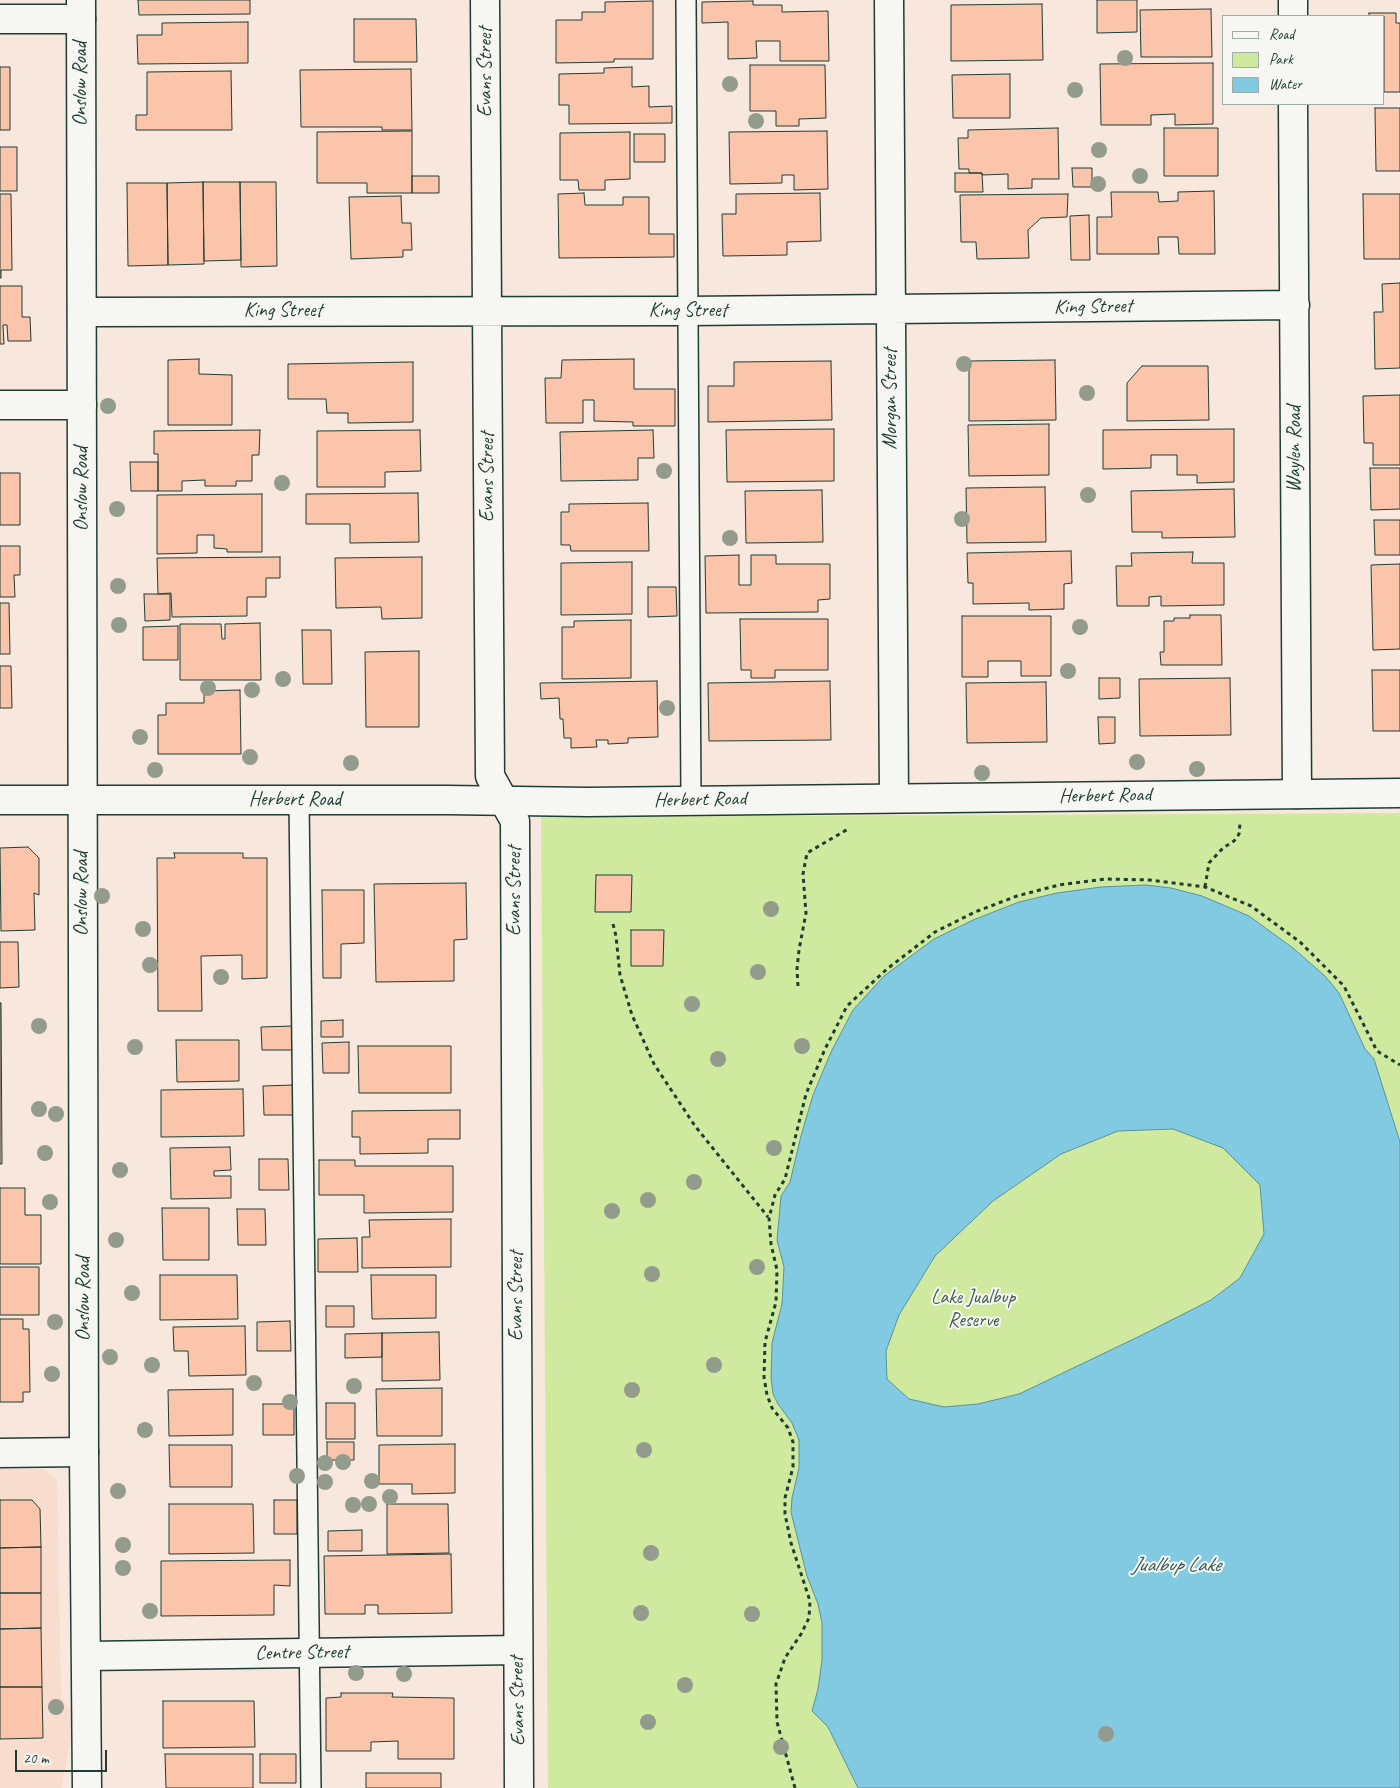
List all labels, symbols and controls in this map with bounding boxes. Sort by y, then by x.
legend [1222,15,1385,105]
text: Road [1269,25,1294,44]
street label: Evans Street [474,27,498,117]
street label: Onslow Road [69,42,93,126]
text: Park [1269,50,1293,69]
text: Water [1269,75,1302,94]
street label: King Street [1054,294,1132,320]
street label: King Street [244,299,322,323]
street label: King Street [649,299,727,323]
street label: Morgan Street [879,348,903,450]
street label: Waylen Road [1283,406,1307,492]
street label: Evans Street [476,432,500,522]
street label: Onslow Road [70,447,94,531]
street label: Herbert Road [1059,783,1151,809]
street label: Herbert Road [654,787,746,813]
street label: Herbert Road [249,788,341,812]
street label: Evans Street [503,846,527,936]
street label: Onslow Road [70,852,94,936]
street label: Evans Street [505,1251,529,1341]
street label: Onslow Road [72,1257,96,1341]
park label: Lake Jualbup Reserve [931,1286,1015,1333]
water label: Jualbup Lake [1132,1552,1220,1578]
street label: Centre Street [255,1640,349,1666]
street label: Evans Street [505,1656,531,1746]
scale bar [18,1740,110,1772]
text: 20 m [23,1749,49,1768]

